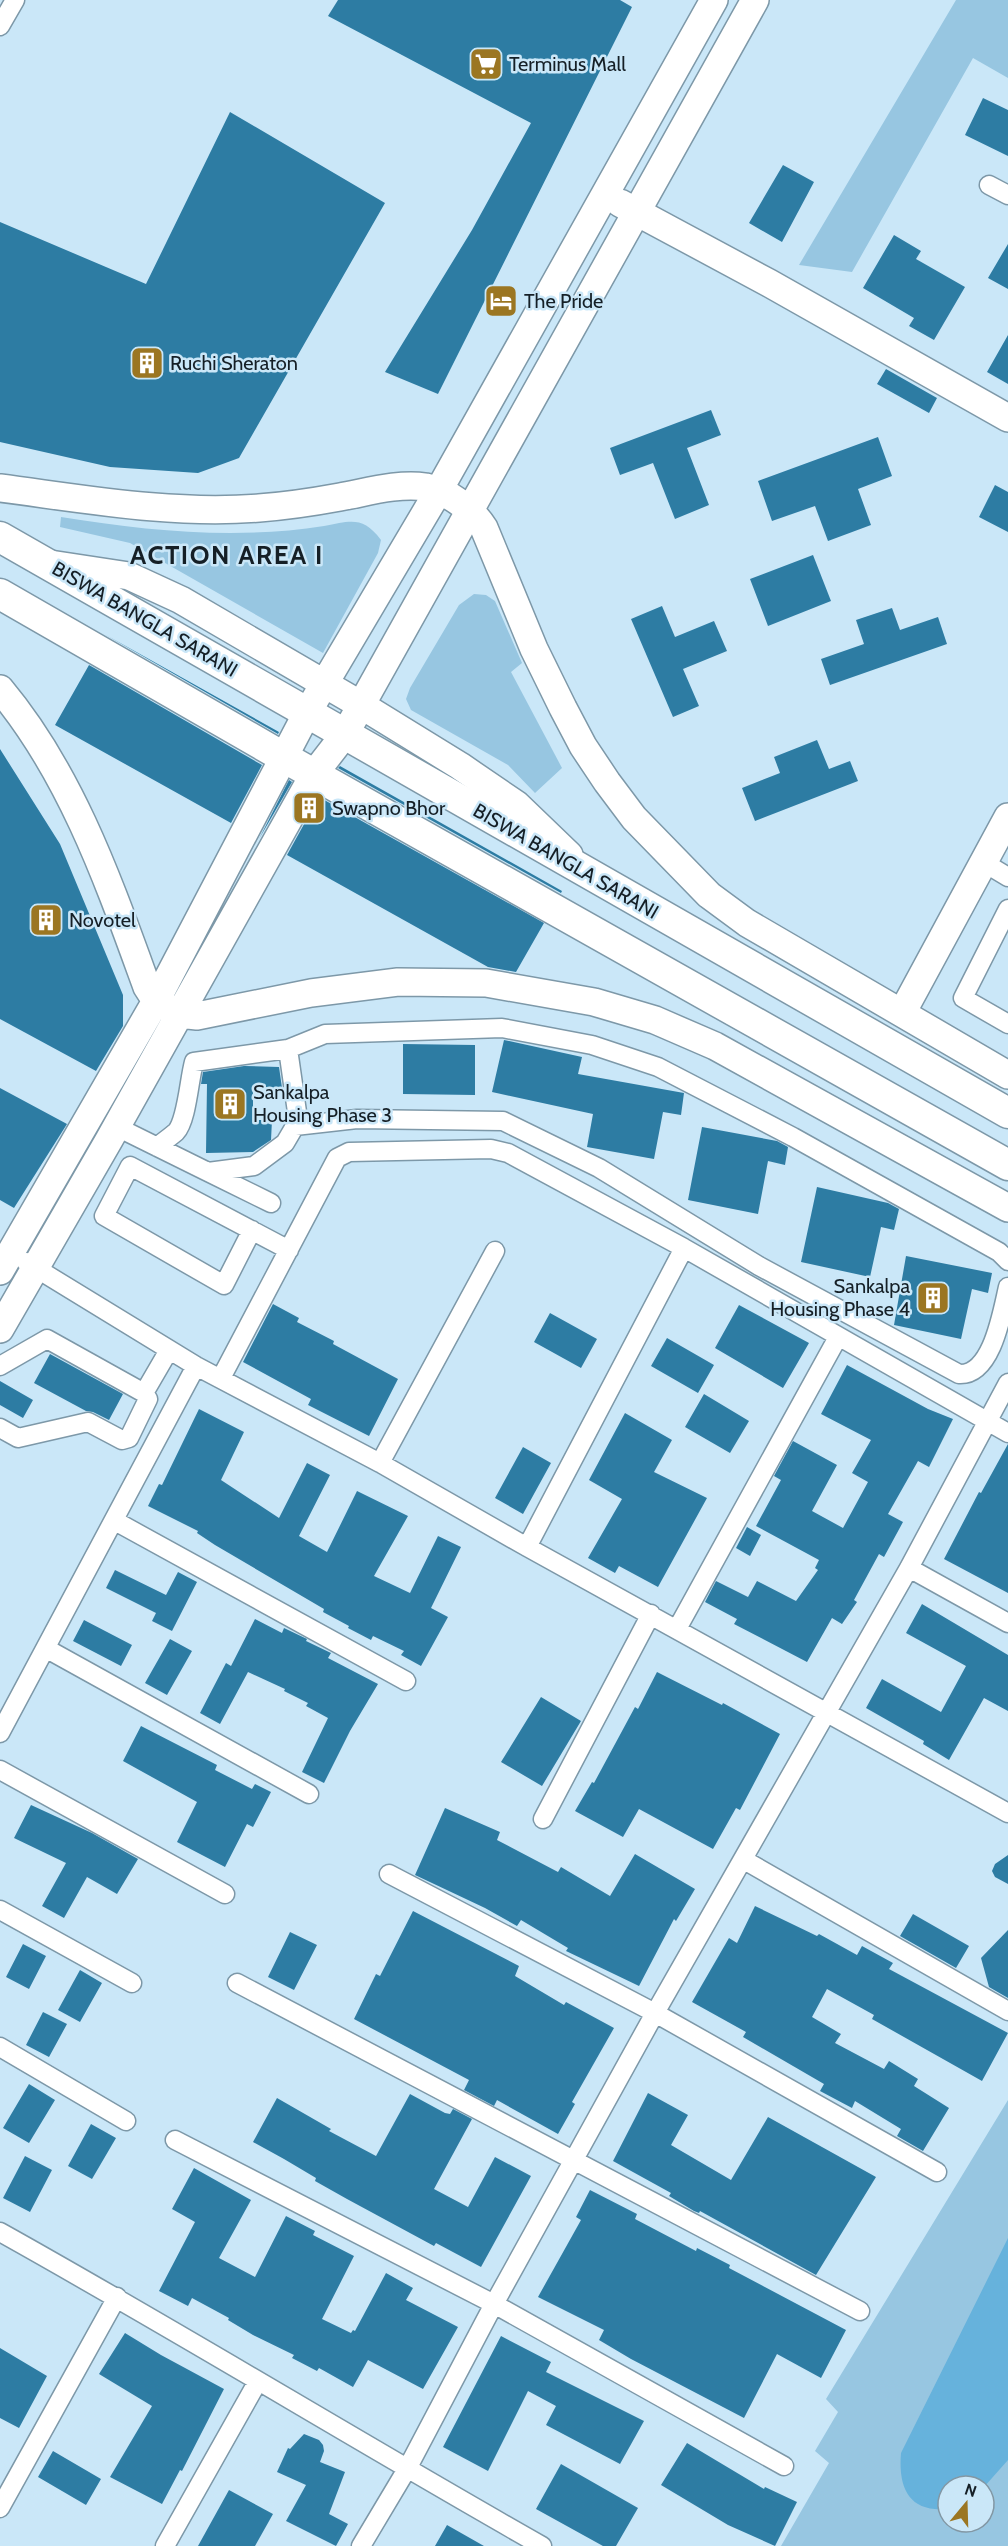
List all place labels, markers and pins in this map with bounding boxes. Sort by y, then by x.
supermarket icon: Terminus Mall [468,46,504,82]
place label: Terminus Mall [509,52,626,76]
hotel icon: The Pride [483,283,519,319]
place label: The Pride [524,289,603,313]
building icon: Ruchi Sheraton [129,345,165,381]
place label: Ruchi Sheraton [170,351,298,375]
building icon: Swapno Bhor [291,790,327,826]
place label: Swapno Bhor [332,796,446,820]
building icon: Novotel [28,902,64,938]
place label: Novotel [69,908,136,932]
place label: Sankalpa Housing Phase 3 [253,1080,392,1127]
building icon: Sankalpa Housing Phase 3 [212,1086,248,1122]
place label: Sankalpa Housing Phase 4 [770,1274,910,1321]
building icon: Sankalpa Housing Phase 4 [915,1280,951,1316]

